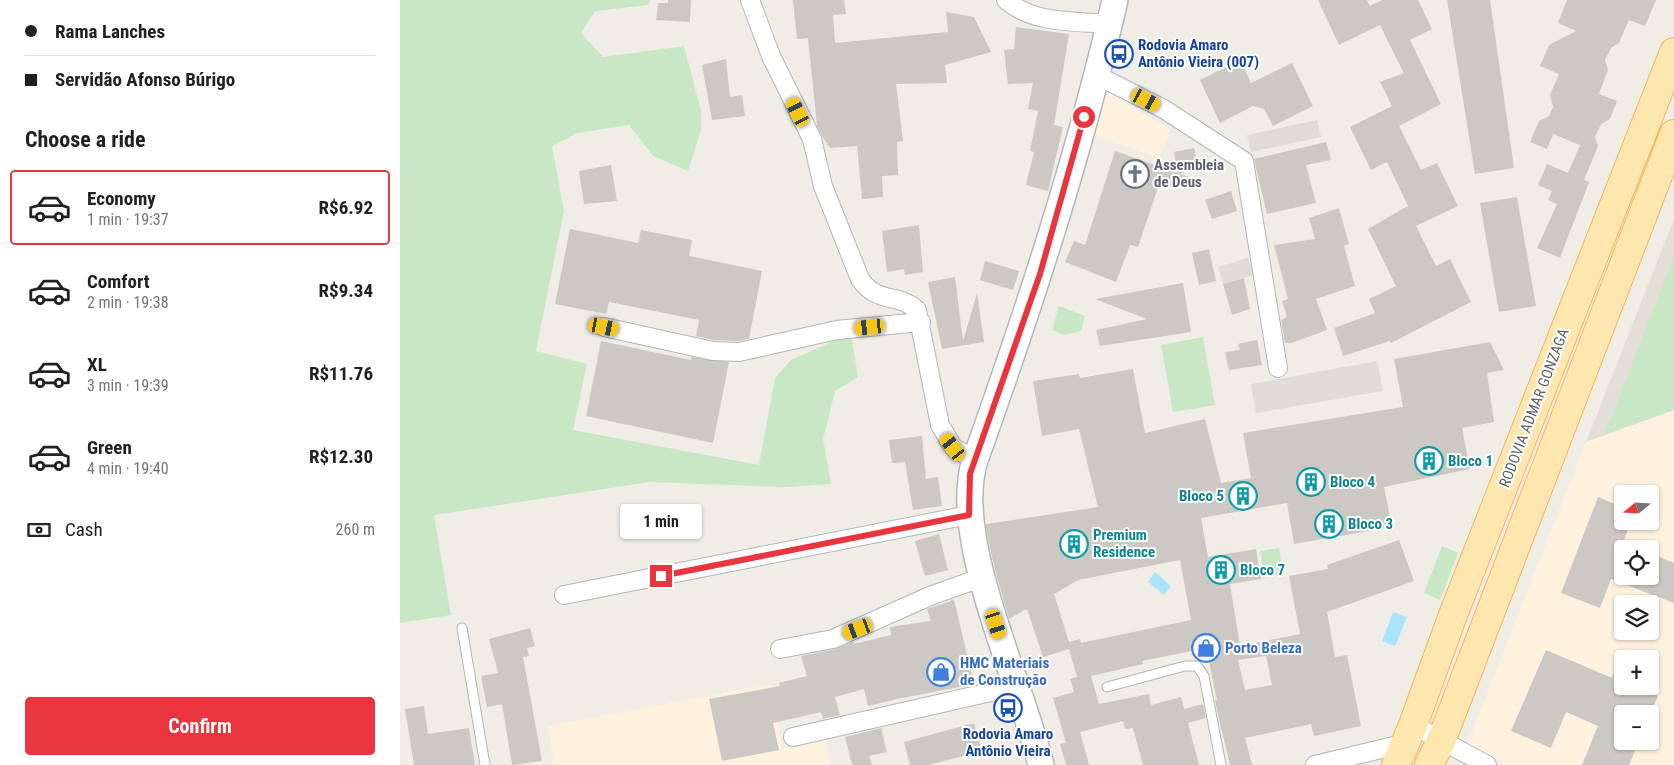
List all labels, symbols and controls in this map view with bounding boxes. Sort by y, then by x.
text: Rama Lanches [55,20,165,43]
place label: Rodovia Amaro Antônio Vieira (007) [1138,36,1259,71]
bus stop icon: Rodovia Amaro Antônio Vieira (007) [1104,39,1134,69]
text: Servidão Afonso Búrigo [55,68,235,91]
car [1129,86,1162,114]
car [784,95,811,129]
route start [1073,106,1095,128]
text: Choose a ride [25,127,146,152]
place label: Assembleia de Deus [1154,156,1224,191]
church icon: Assembleia de Deus [1120,159,1150,189]
icon: car [27,185,72,230]
text: Economy [87,187,156,210]
text: R$6.92 [319,196,373,219]
text: 1 min · 19:37 [87,210,169,229]
icon: car [27,268,72,313]
text: Comfort [87,270,150,293]
text: R$9.34 [319,279,373,302]
text: 2 min · 19:38 [87,293,169,312]
car [587,317,620,337]
car [854,318,885,336]
street label: RODOVIA ADMAR GONZAGA [1495,326,1573,490]
icon: car [27,351,72,396]
text: XL [87,353,107,376]
text: R$11.76 [309,362,373,385]
text: 3 min · 19:39 [87,376,169,395]
car [937,431,968,463]
icon: car [27,434,72,479]
text: Green [87,436,132,459]
text: R$12.30 [309,445,373,468]
building icon: Bloco 1 [1414,446,1444,476]
place label: Bloco 1 [1448,452,1493,470]
text: 4 min · 19:40 [87,459,169,478]
building icon: Bloco 4 [1296,467,1326,497]
place label: Bloco 4 [1330,473,1375,491]
building icon: Bloco 5 [1228,481,1258,511]
north arrow [1614,485,1659,530]
map controls [1614,485,1659,750]
place label: Bloco 5 [1179,487,1224,505]
callout: 1 min [620,504,702,538]
building icon: Bloco 3 [1314,509,1344,539]
text: 1 min [643,512,679,531]
place label: Bloco 3 [1348,515,1393,533]
icon: cash [25,516,53,544]
text: Cash [65,518,103,541]
text: 260 m [336,520,375,539]
place label: Premium Residence [1093,526,1155,561]
building icon: Premium Residence [1059,529,1089,559]
button: locate [1614,540,1659,585]
building icon: Bloco 7 [1206,555,1236,585]
place label: Bloco 7 [1240,561,1285,579]
route end [650,565,672,587]
button: layers [1614,595,1659,640]
car [984,607,1007,641]
car [841,617,874,641]
shop icon: Porto Beleza [1191,633,1221,663]
place label: Porto Beleza [1225,639,1302,657]
button: + [1614,650,1659,695]
place label: HMC Materiais de Construção [960,654,1049,689]
shop icon: HMC Materiais de Construção [926,657,956,687]
bus stop icon: Rodovia Amaro Antônio Vieira [993,693,1023,723]
button: Confirm [25,697,375,755]
button: − [1614,705,1659,750]
place label: Rodovia Amaro Antônio Vieira [963,725,1053,760]

